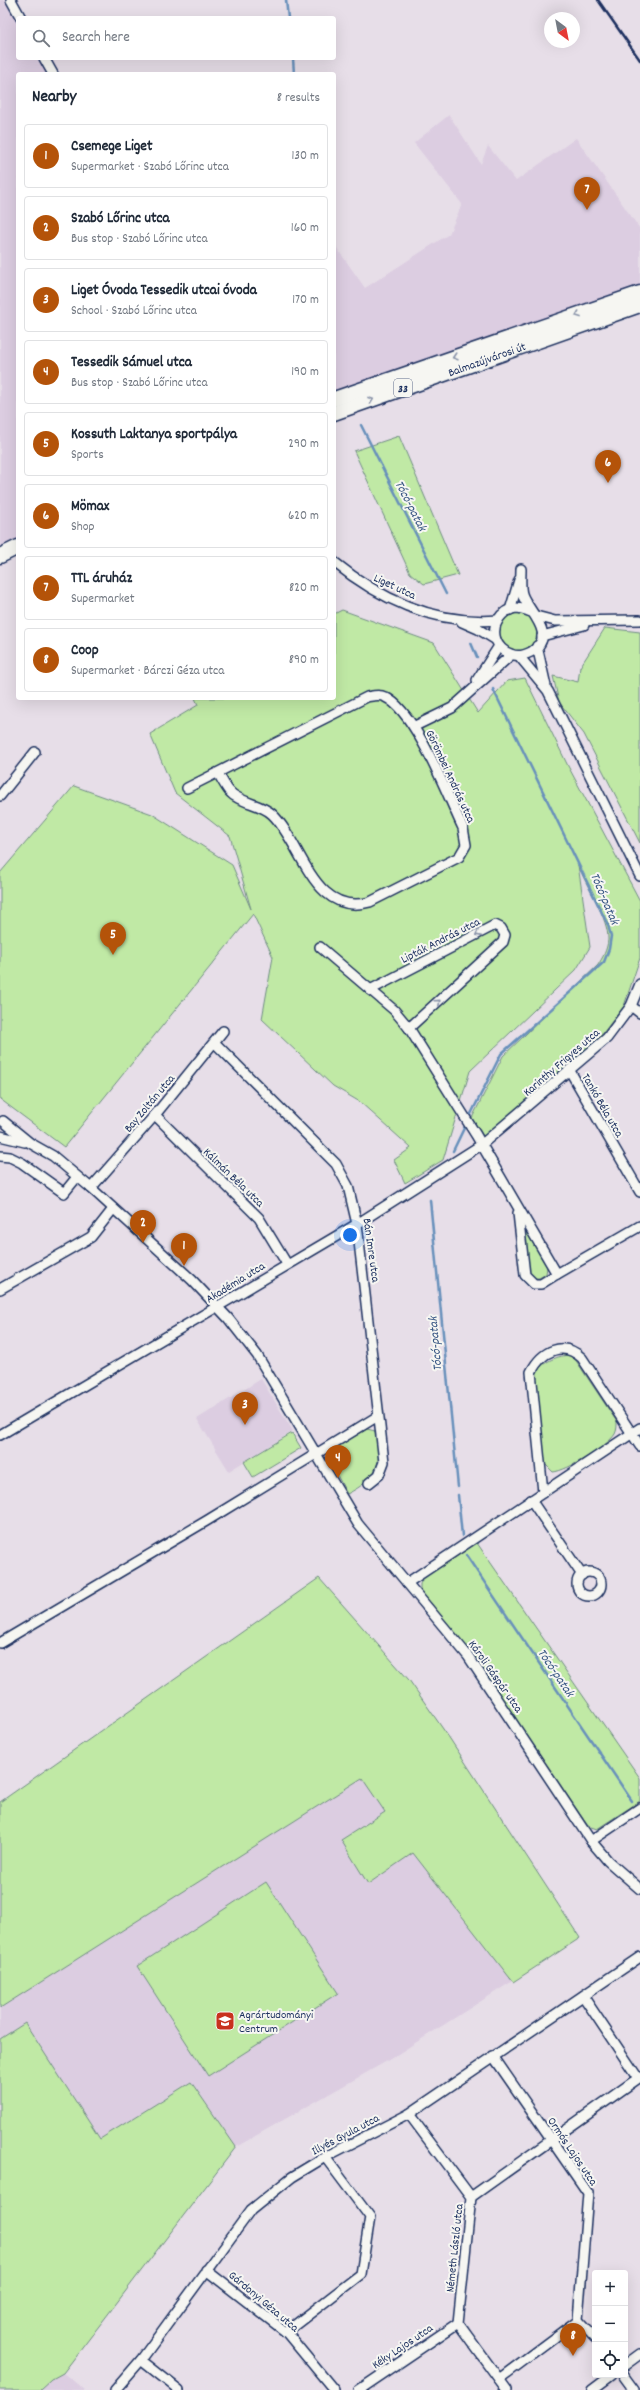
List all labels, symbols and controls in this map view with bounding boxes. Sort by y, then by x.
north arrow [544,12,580,48]
search box [16,16,336,60]
icon: search [30,27,52,49]
text: Search here [62,27,130,49]
text: Nearby [32,86,76,110]
text: 8 results [277,89,320,108]
text: Csemege Liget [71,136,152,158]
text: 1 [45,147,47,166]
text: 130 m [291,147,319,166]
text: Supermarket · Szabó Lőrinc utca [71,158,229,177]
pin: 7 [574,177,600,210]
text: Szabó Lőrinc utca [71,208,170,230]
text: 2 [43,219,49,238]
text: 160 m [291,219,319,238]
text: Bus stop · Szabó Lőrinc utca [71,230,208,249]
text: Liget Óvoda Tessedik utcai óvoda [71,280,257,302]
text: 3 [43,291,49,310]
text: 170 m [292,291,319,310]
text: School · Szabó Lőrinc utca [71,302,197,321]
one-way arrow [575,310,582,319]
street label: Balmazújvárosi út [446,339,529,382]
text: Tessedik Sámuel utca [71,352,192,374]
one-way arrow [451,352,458,361]
text: 4 [43,363,49,382]
text: 190 m [291,363,319,382]
text: Bus stop · Szabó Lőrinc utca [71,374,208,393]
road number: 33 [394,379,412,397]
one-way arrow [367,397,374,405]
text: Kossuth Laktanya sportpálya [71,424,237,446]
text: 5 [43,435,49,454]
text: 290 m [288,435,319,454]
text: Sports [71,446,104,465]
pin: 6 [595,450,621,483]
water label: Tócó-patak [389,477,431,536]
text: Mömax [71,496,109,518]
text: 6 [43,507,49,526]
text: 620 m [288,507,319,526]
text: Shop [71,518,94,537]
text: TTL áruház [71,568,132,590]
street label: Liget utca [370,570,419,605]
text: 7 [44,579,48,598]
text: 820 m [289,579,319,598]
text: Supermarket [71,590,135,609]
text: Coop [71,640,99,662]
text: 8 [43,651,49,670]
text: 890 m [289,651,319,670]
text: Supermarket · Bárczi Géza utca [71,662,224,681]
street label: Görömbei András utca [421,727,479,826]
water label: Tócó-patak [584,870,624,929]
street label: Lipták András utca [398,914,484,969]
pin: 5 [100,922,126,955]
one-way arrow [475,929,482,936]
one-way arrow [433,999,441,1007]
street label: Karinthy Frigyes utca [520,1025,604,1101]
street label: Bay Zoltán utca [121,1071,180,1137]
street label: Tankó Béla utca [577,1071,627,1141]
street label: Kálmán Béla utca [199,1145,268,1212]
pin: 2 [130,1210,156,1243]
street label: Bán Imre utca [358,1217,383,1284]
your location [340,1225,360,1245]
pin: 1 [171,1233,197,1266]
street label: Akadémia utca [203,1258,269,1308]
water label: Tócó-patak [424,1314,448,1372]
pin: 3 [232,1392,258,1425]
pin: 4 [325,1445,351,1478]
street label: Károli Gáspár utca [463,1637,526,1717]
water label: Tócó-patak [532,1645,579,1703]
place label: Agrártudományi Centrum [239,2007,313,2038]
school or university icon: Agrártudományi Centrum [214,2010,236,2032]
street label: Illyés Gyula utca [309,2110,383,2160]
street label: Ormós Lajos utca [542,2114,601,2190]
street label: Németh László utca [442,2203,469,2293]
street label: Gárdonyi Géza utca [224,2268,302,2337]
map controls [592,2270,628,2378]
button: + [592,2270,628,2306]
button: − [592,2306,628,2342]
street label: Kéky Lajos utca [369,2320,437,2374]
pin: 8 [560,2323,586,2356]
button: locate [592,2342,628,2378]

